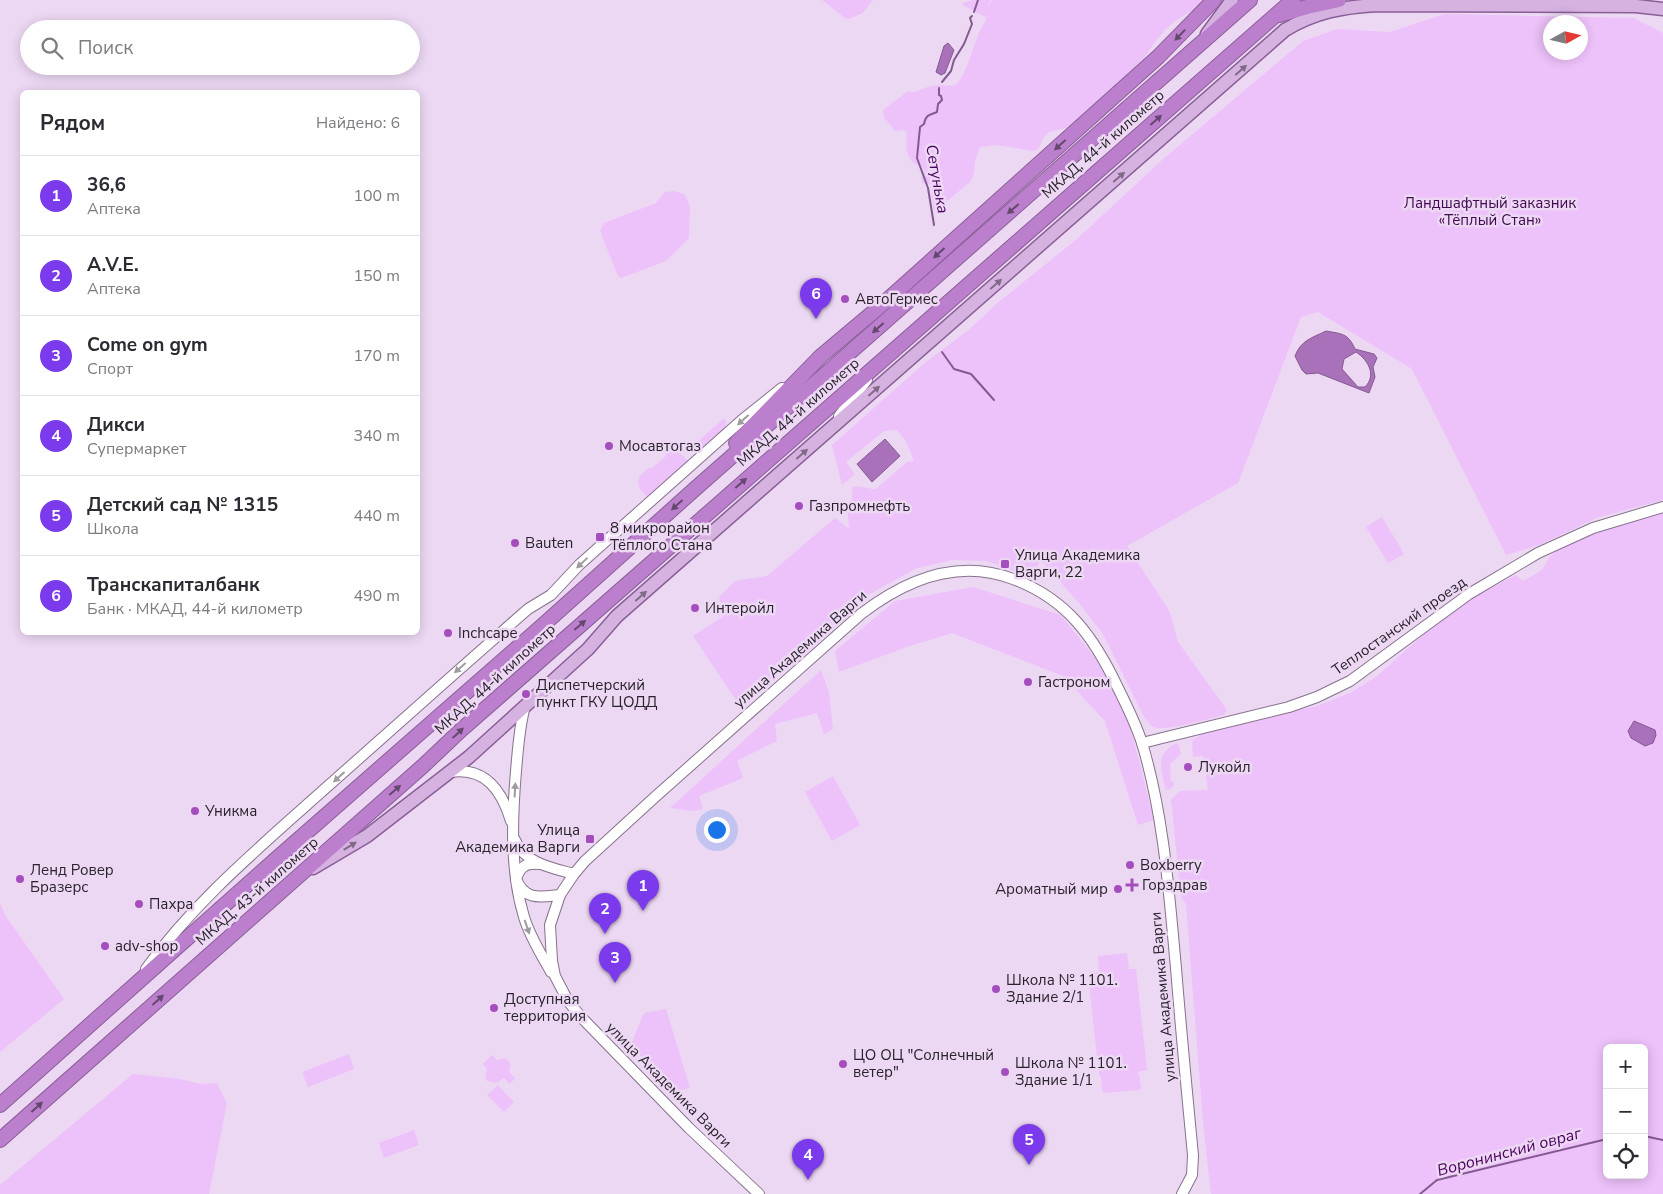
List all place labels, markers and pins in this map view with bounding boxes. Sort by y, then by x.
pin: 6 [800,278,832,319]
place label: АвтоГермес [855,289,938,309]
marker: АвтоГермес [839,293,851,305]
place label: Мосавтогаз [619,436,701,456]
marker: Мосавтогаз [603,440,615,452]
place label: Газпромнефть [809,496,910,516]
marker: Газпромнефть [793,500,805,512]
place label: 8 микрорайон Тёплого Стана [610,518,712,555]
marker: 8 микрорайон Тёплого Стана [594,531,606,543]
place label: Bauten [525,533,573,553]
marker: Bauten [509,537,521,549]
place label: Улица Академика Варги, 22 [1014,545,1140,582]
marker: Улица Академика Варги, 22 [999,558,1011,570]
place label: Интеройл [705,598,774,618]
marker: Интеройл [689,602,701,614]
place label: Inchcape [458,623,517,643]
marker: Inchcape [442,627,454,639]
place label: Гастроном [1038,672,1111,692]
place label: Диспетчерский пункт ГКУ ЦОДД [536,675,658,712]
marker: Гастроном [1022,676,1034,688]
marker: Диспетчерский пункт ГКУ ЦОДД [520,688,532,700]
place label: Лукойл [1198,757,1251,777]
marker: Лукойл [1182,761,1194,773]
place label: Уникма [204,801,257,821]
marker: Уникма [189,805,201,817]
place label: Улица Академика Варги [455,820,580,857]
marker: Улица Академика Варги [584,833,596,845]
place label: Boxberry [1140,855,1202,875]
marker: Boxberry [1124,859,1136,871]
place label: Ленд Ровер Бразерс [30,860,114,897]
pin: 1 [627,870,659,911]
marker: Ленд Ровер Бразерс [14,873,26,885]
place label: Горздрав [1142,875,1207,895]
place label: Ароматный мир [995,879,1108,899]
marker: Горздрав [1126,879,1138,891]
marker: Ароматный мир [1112,883,1124,895]
pin: 2 [589,893,621,934]
place label: Пахра [149,894,193,914]
marker: Пахра [133,898,145,910]
place label: adv-shop [115,936,179,956]
marker: adv-shop [99,940,111,952]
pin: 3 [599,942,631,983]
place label: Школа № 1101. Здание 2/1 [1006,970,1118,1007]
marker: Школа № 1101. Здание 2/1 [990,983,1002,995]
place label: Доступная территория [504,989,586,1026]
marker: Доступная территория [488,1002,500,1014]
place label: ЦО ОЦ "Солнечный ветер" [853,1045,994,1082]
place label: Школа № 1101. Здание 1/1 [1015,1053,1127,1090]
marker: ЦО ОЦ "Солнечный ветер" [837,1058,849,1070]
marker: Школа № 1101. Здание 1/1 [999,1066,1011,1078]
pin: 5 [1013,1124,1045,1165]
pin: 4 [792,1139,824,1180]

